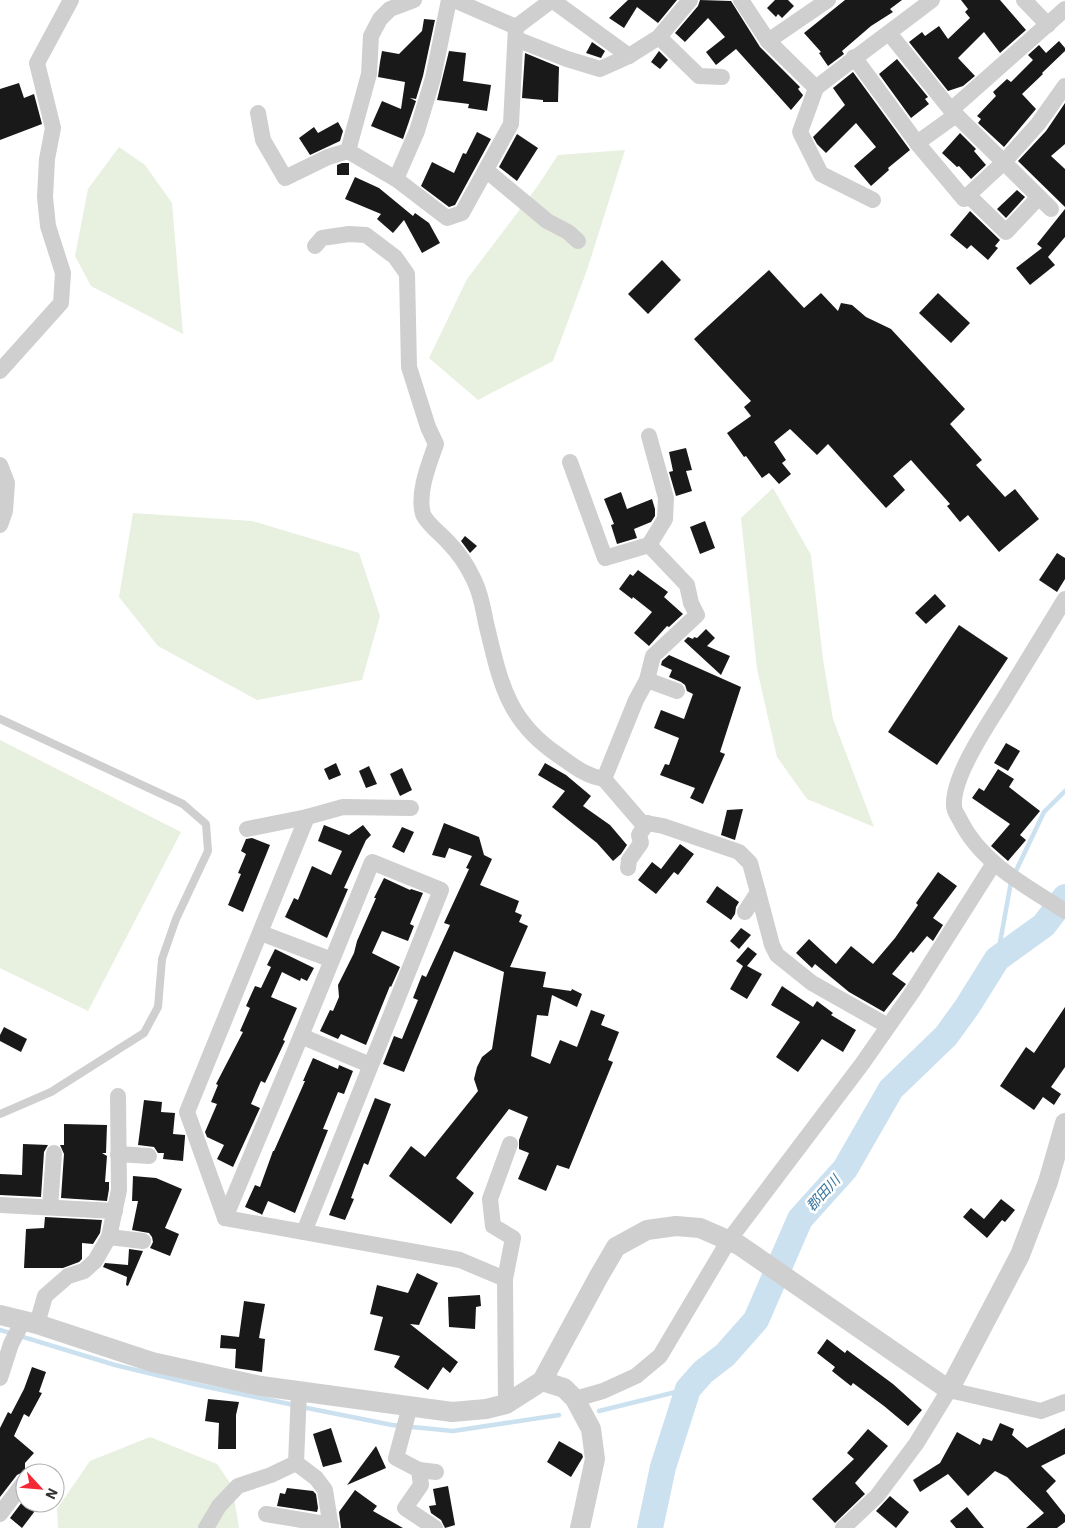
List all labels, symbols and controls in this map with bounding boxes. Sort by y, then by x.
water label: 郡田川 [802,1170,845,1215]
north arrow [15,1463,65,1513]
text: N [41,1485,62,1502]

